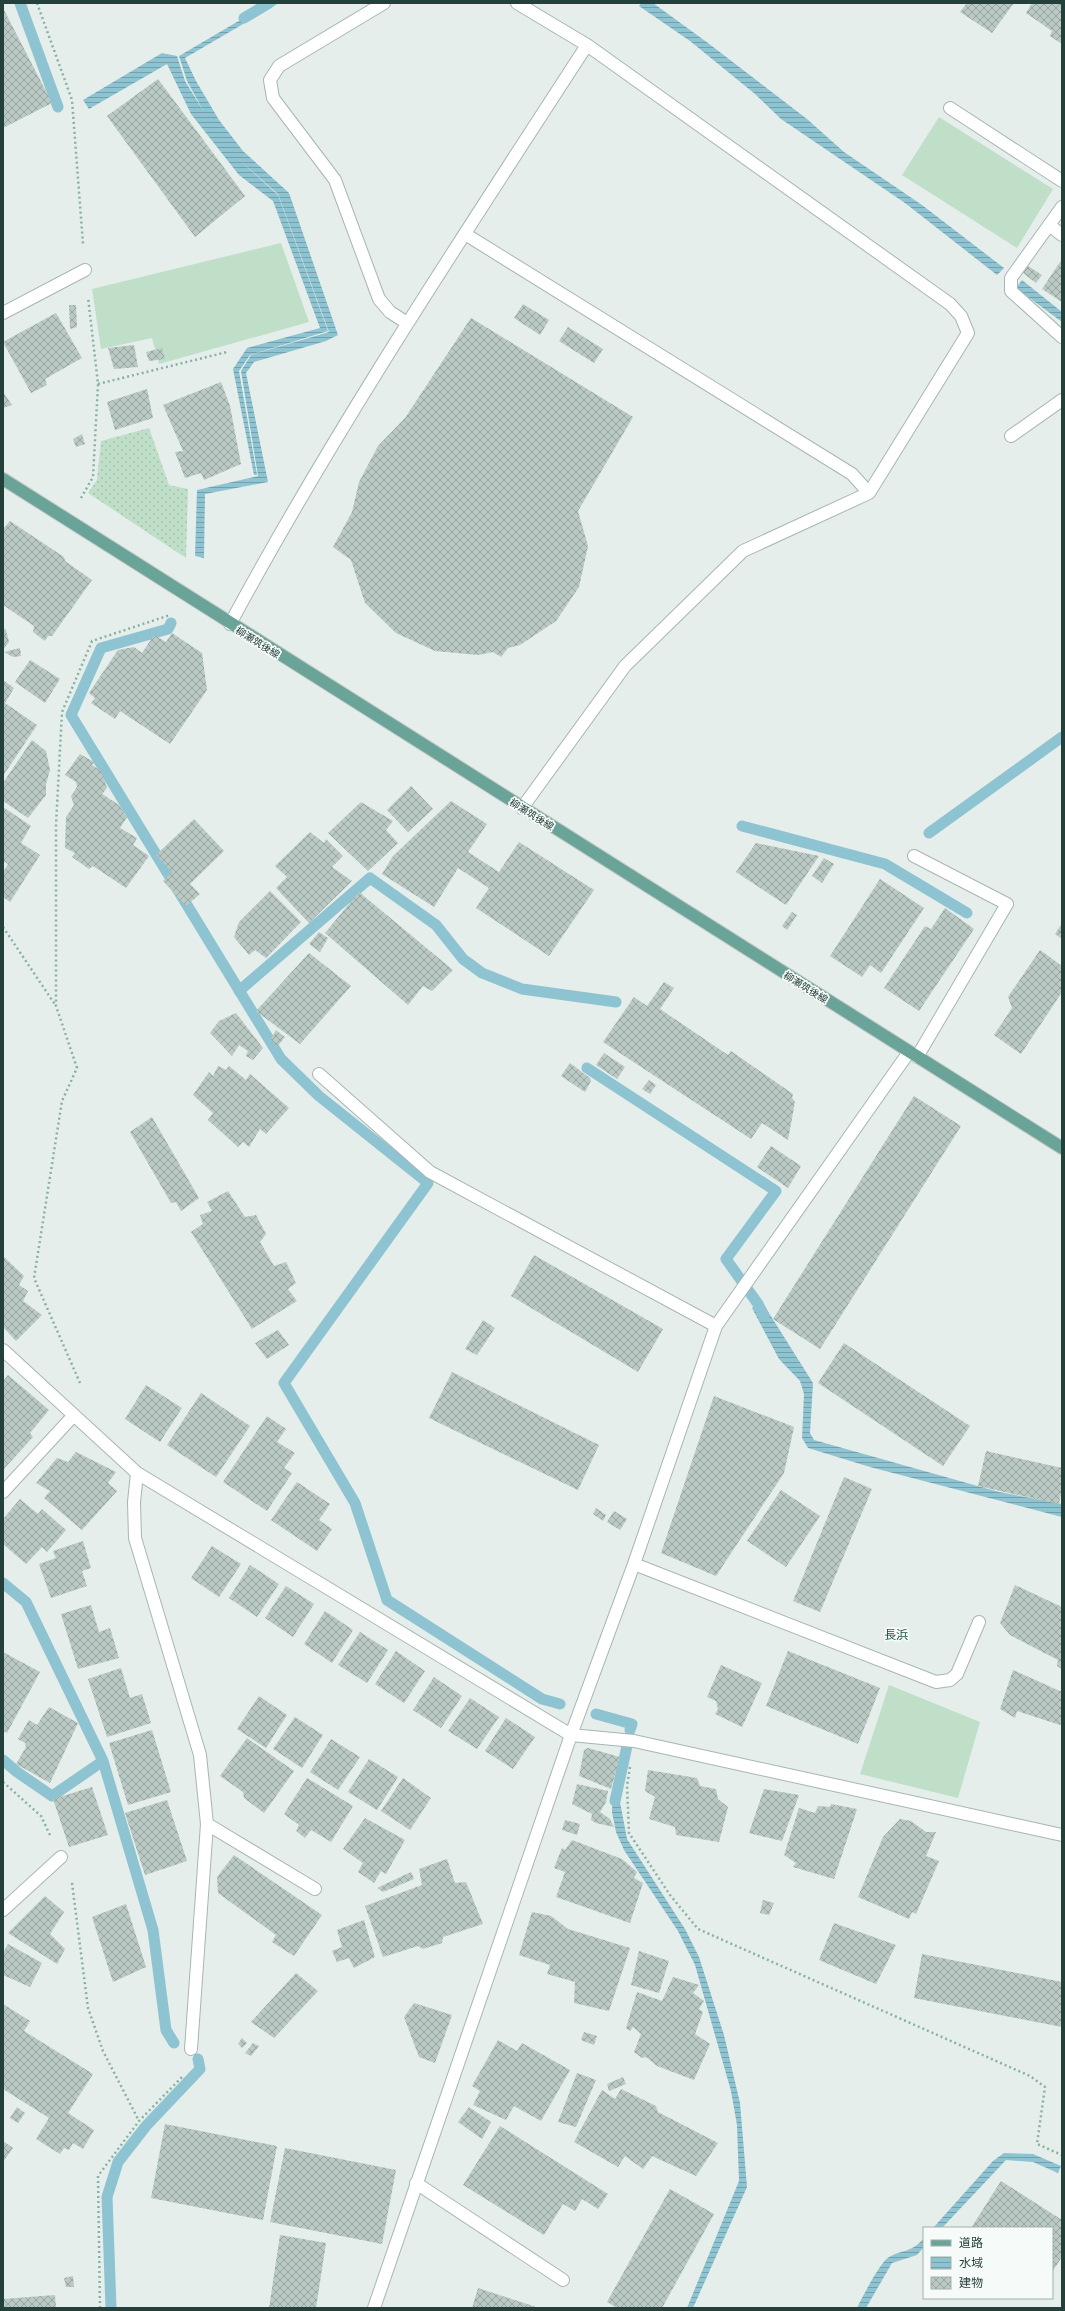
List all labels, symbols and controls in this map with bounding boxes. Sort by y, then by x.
street label: 柳瀬筑後線 [234,625,282,660]
street label: 柳瀬筑後線 [508,797,556,832]
street label: 柳瀬筑後線 [782,970,830,1005]
district label: 長浜 [884,1628,908,1642]
legend [923,2227,1053,2299]
text: 道路 [959,2236,983,2250]
text: 水域 [959,2256,983,2270]
text: 建物 [959,2276,983,2290]

